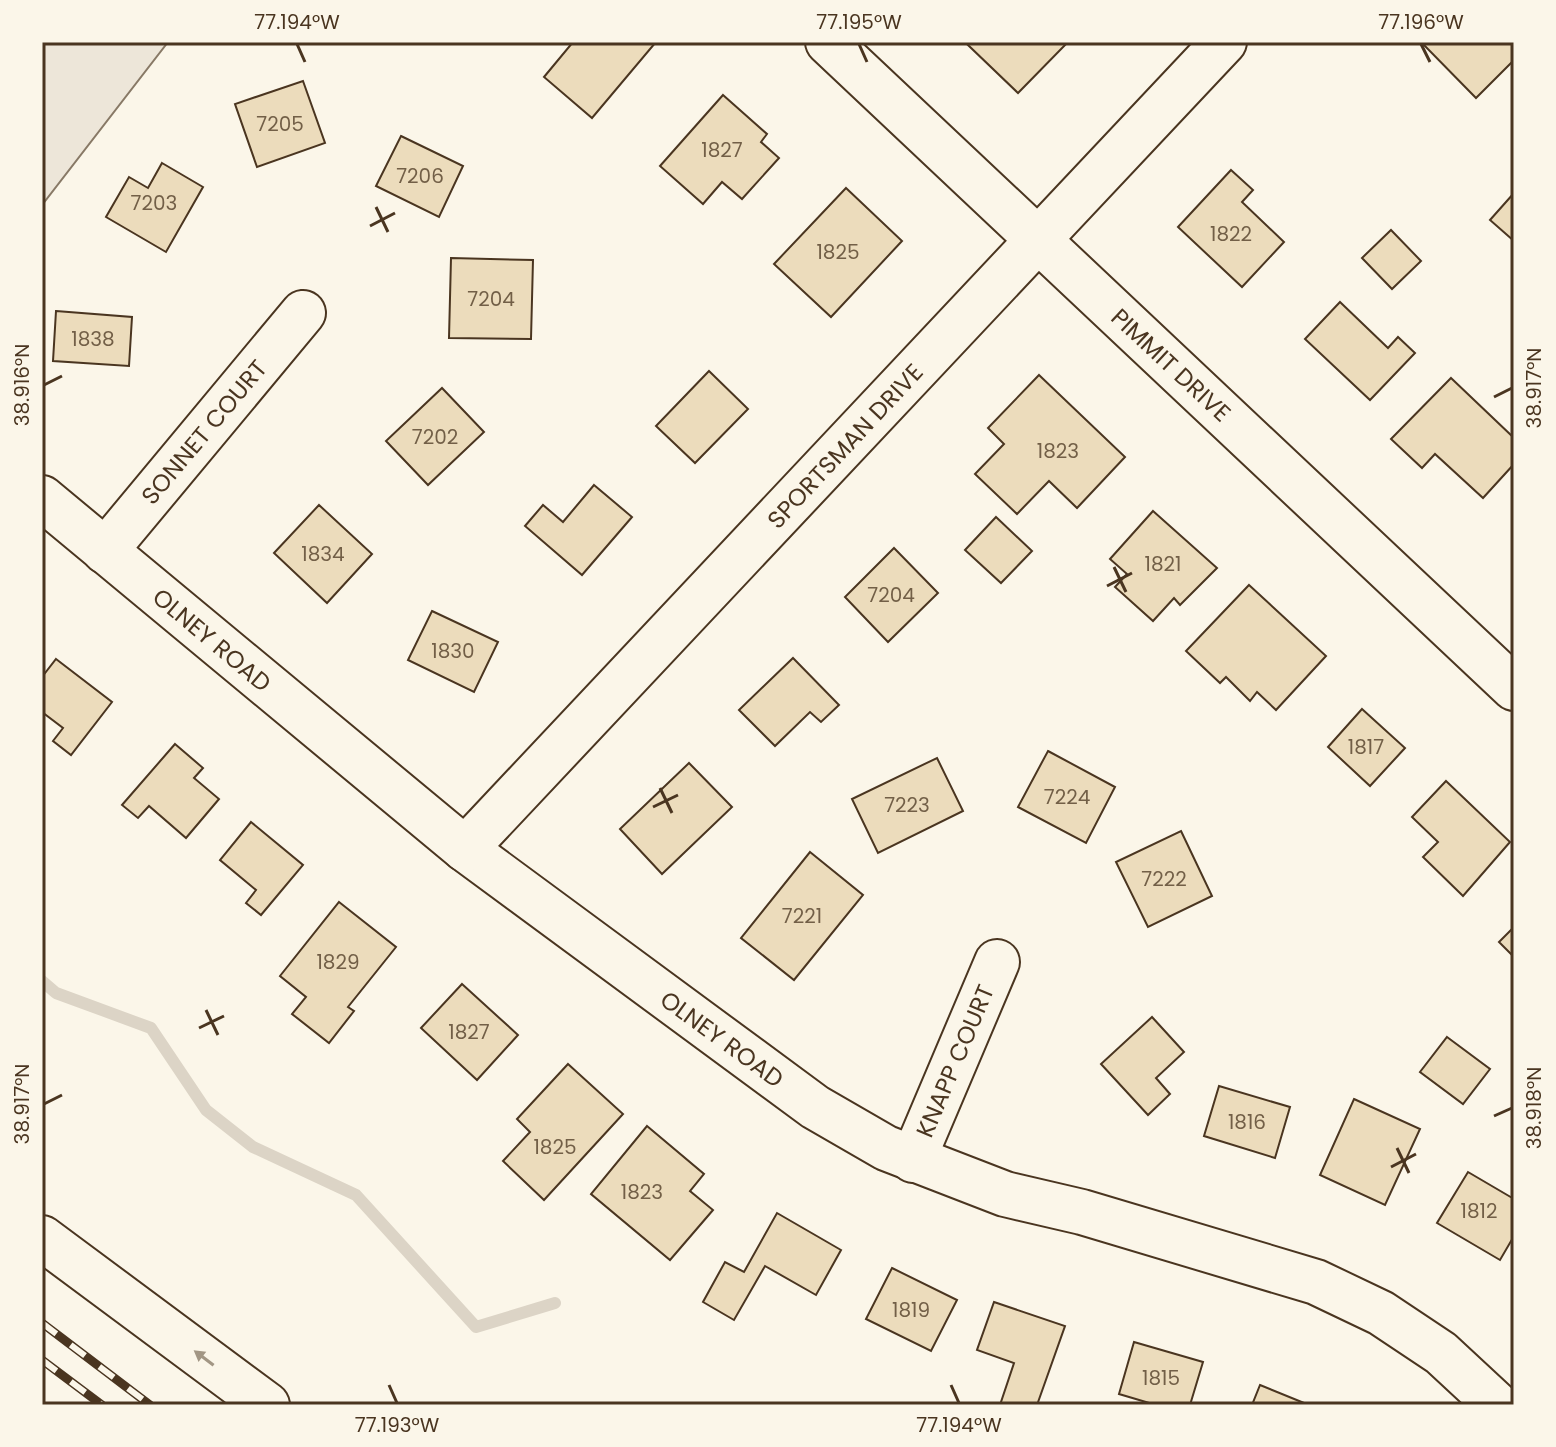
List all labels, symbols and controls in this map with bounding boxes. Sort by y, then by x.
text: 77.194°W [254,8,340,36]
text: 77.195°W [816,8,902,36]
text: 77.196°W [1378,8,1464,36]
house number: 7205 [256,110,304,138]
house number: 1827 [701,136,743,164]
house number: 7206 [396,162,444,190]
house number: 7203 [131,189,177,217]
house number: 1822 [1210,220,1252,248]
house number: 1825 [816,238,860,266]
house number: 7204 [467,285,515,313]
street label: PIMMIT DRIVE [1104,301,1238,429]
house number: 1838 [71,325,115,353]
text: 38.916°N [8,344,36,426]
text: 38.917°N [1520,348,1548,428]
street label: SONNET COURT [134,353,274,511]
street label: SPORTSMAN DRIVE [760,356,930,536]
house number: 7202 [412,423,458,451]
house number: 1823 [1037,437,1079,465]
house number: 1834 [301,540,345,568]
house number: 1821 [1145,550,1181,578]
street label: OLNEY ROAD [146,581,278,699]
house number: 7204 [867,581,915,609]
house number: 1830 [431,637,475,665]
house number: 1817 [1348,733,1384,761]
house number: 7224 [1044,783,1090,811]
house number: 7223 [884,791,930,819]
house number: 7222 [1141,865,1187,893]
house number: 7221 [782,902,822,930]
house number: 1829 [316,948,360,976]
street label: KNAPP COURT [908,980,1002,1142]
street label: OLNEY ROAD [653,983,791,1095]
house number: 1827 [448,1018,490,1046]
text: 38.917°N [8,1064,36,1144]
text: 38.918°N [1520,1067,1548,1149]
house number: 1816 [1228,1108,1266,1136]
house number: 1825 [533,1133,577,1161]
house number: 1823 [621,1178,663,1206]
house number: 1812 [1461,1197,1497,1225]
house number: 1819 [892,1296,930,1324]
one-way arrow [194,1351,214,1367]
house number: 1815 [1142,1364,1180,1392]
text: 77.193°W [355,1411,440,1439]
text: 77.194°W [916,1411,1002,1439]

